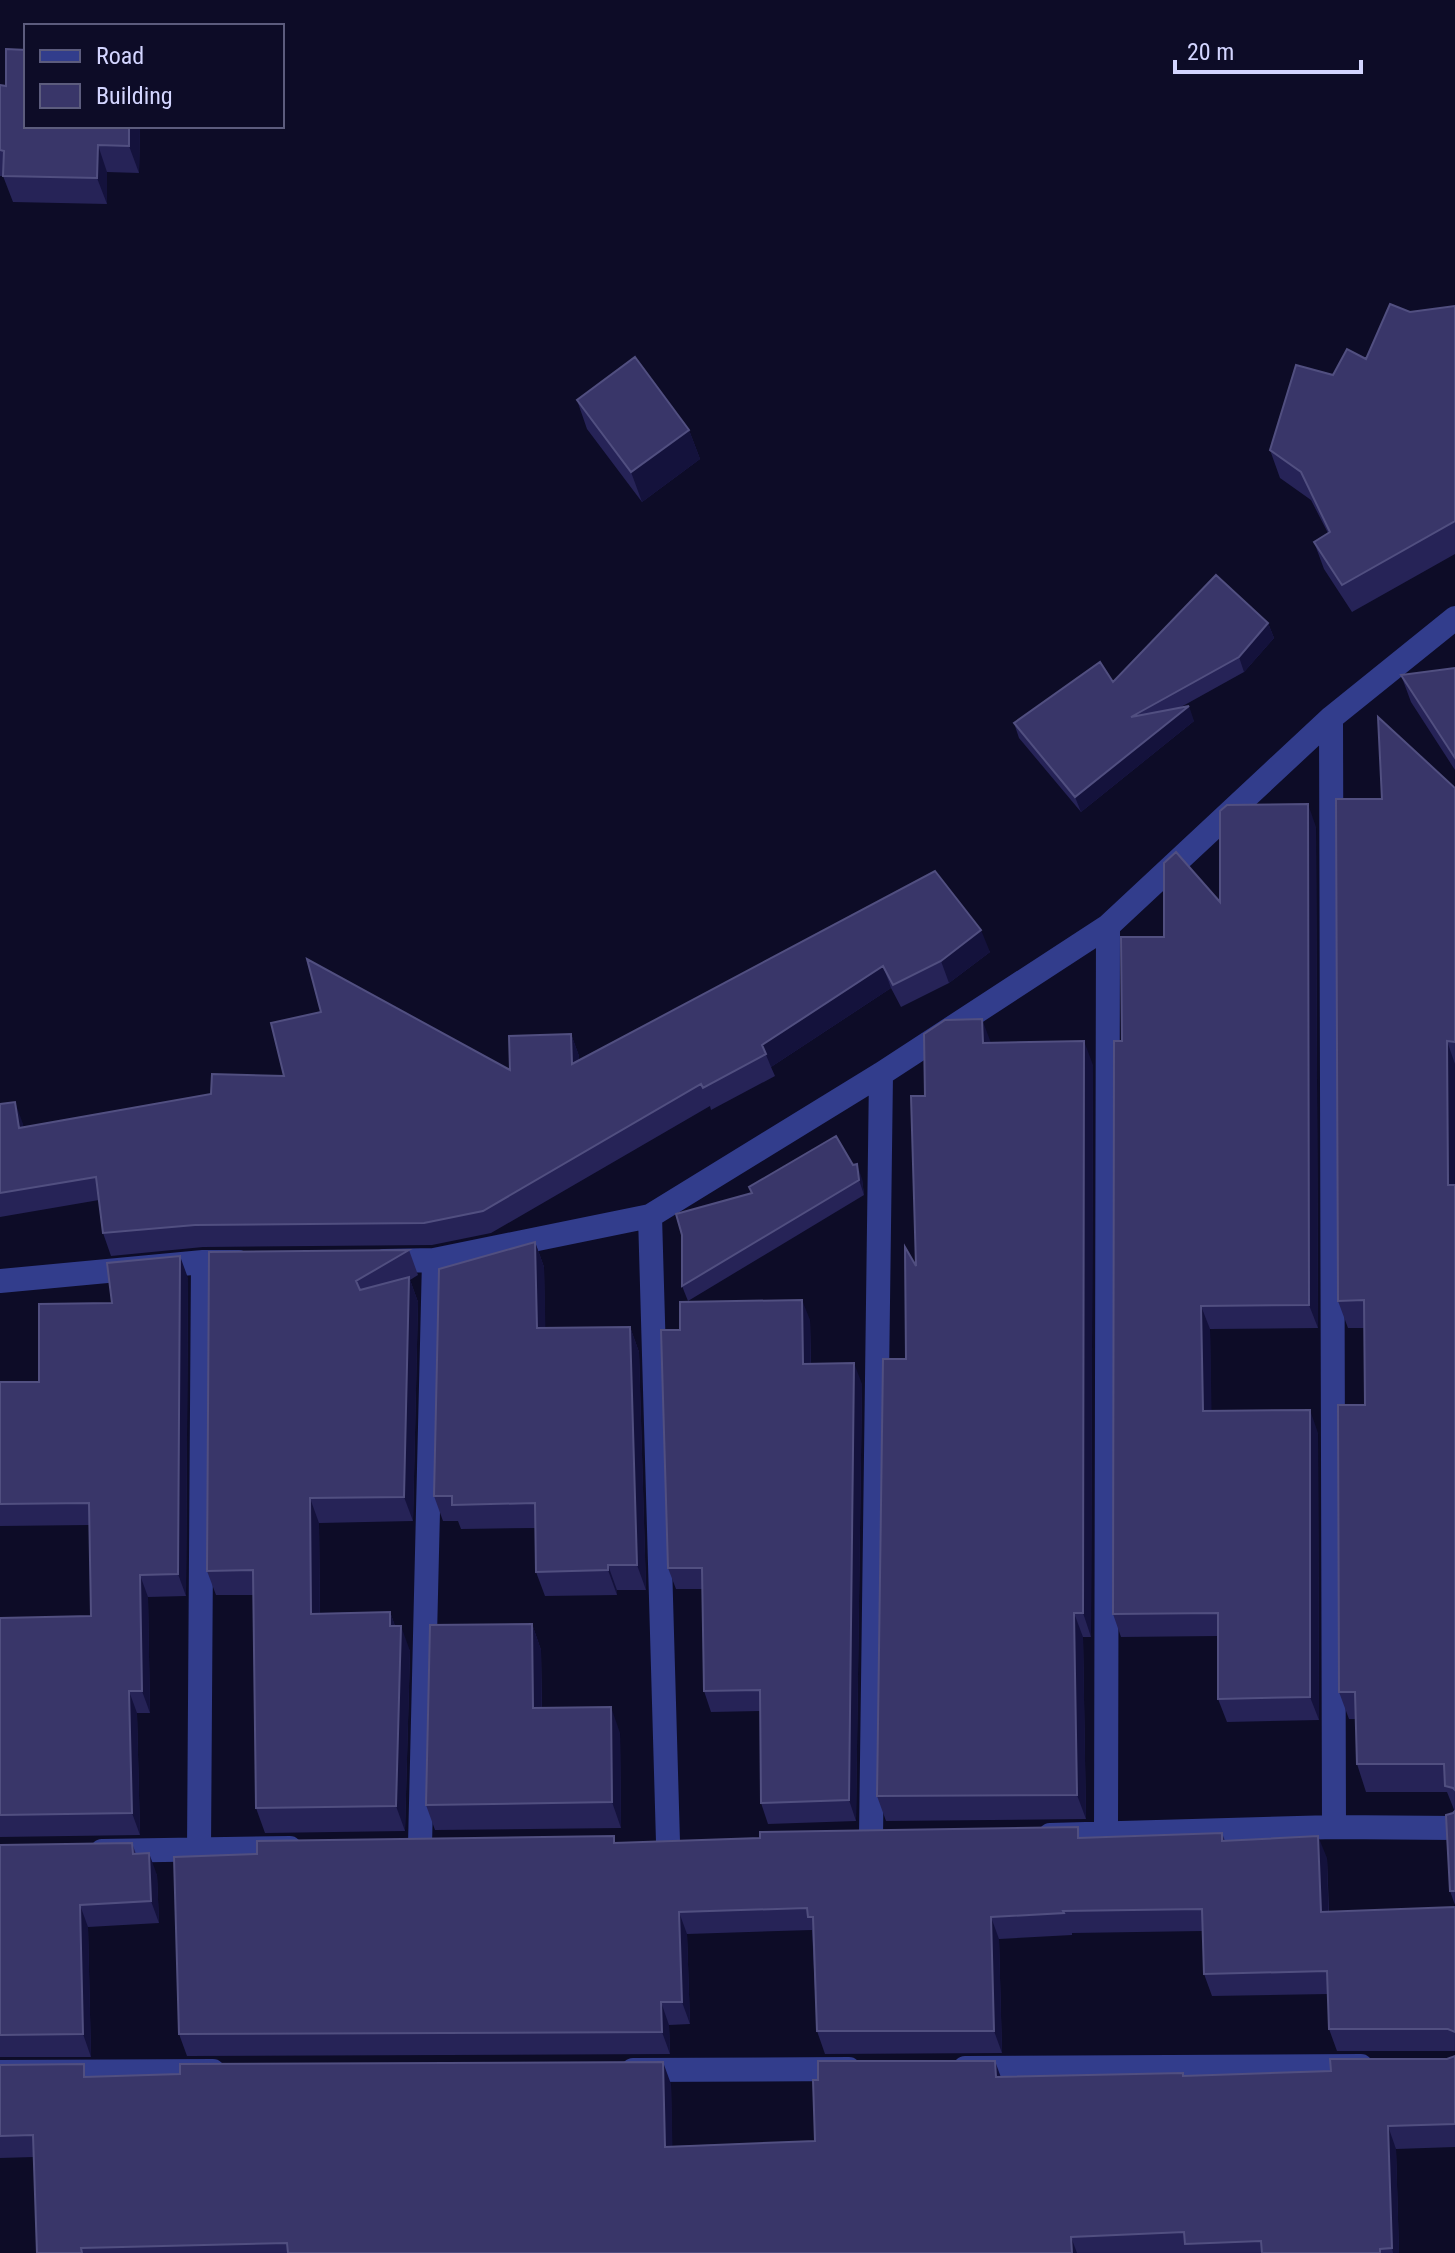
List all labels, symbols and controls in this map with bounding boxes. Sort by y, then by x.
legend [24,24,284,128]
scale bar [1175,24,1361,74]
text: 20 m [1187,38,1234,66]
text: Road [96,42,144,70]
text: Building [96,82,173,110]

